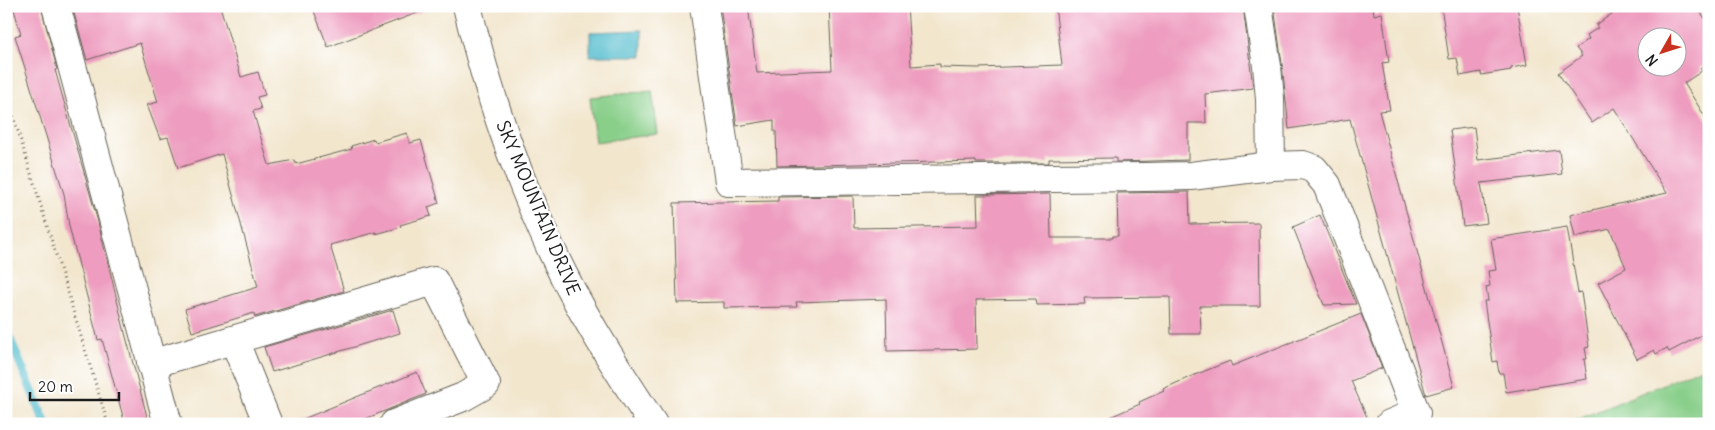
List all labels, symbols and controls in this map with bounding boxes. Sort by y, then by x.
north arrow [1638,28,1688,78]
text: N [1642,51,1662,70]
street label: SKY MOUNTAIN DRIVE [491,117,586,299]
scale bar [30,370,119,402]
text: 20 m [38,377,73,396]

